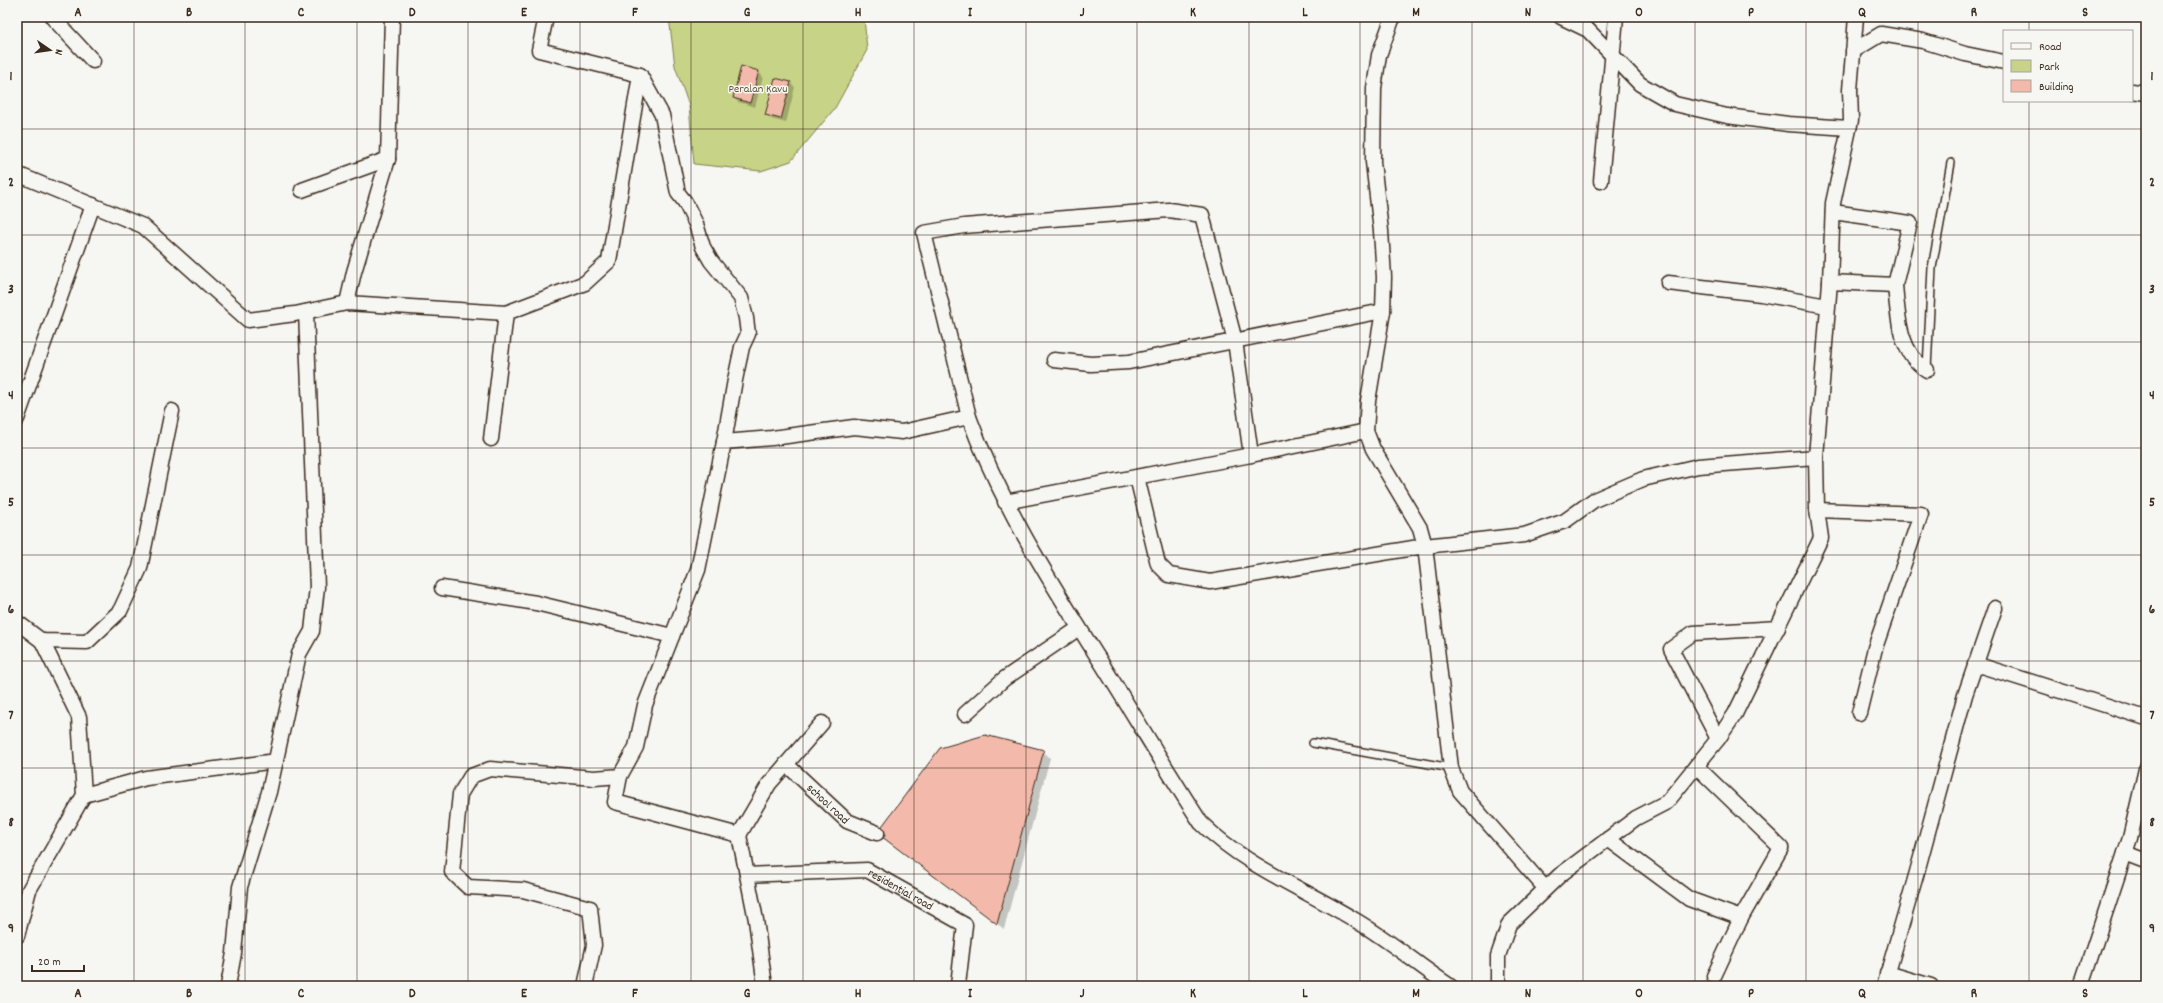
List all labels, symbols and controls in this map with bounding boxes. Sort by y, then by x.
text: A [74,4,82,23]
text: B [186,4,192,23]
text: C [298,4,305,23]
text: D [409,4,416,23]
text: E [521,4,528,23]
text: F [632,4,638,23]
text: G [744,4,751,23]
text: H [855,4,862,23]
text: I [968,4,973,23]
text: J [1080,4,1085,23]
text: K [1190,4,1196,23]
text: L [1302,4,1308,23]
text: M [1412,4,1420,23]
text: N [1525,4,1531,23]
text: O [1635,4,1643,23]
text: P [1748,4,1754,23]
text: Q [1858,4,1866,23]
text: R [1971,4,1977,23]
text: S [2082,4,2088,23]
north arrow [30,30,70,70]
legend [2003,30,2133,102]
text: Road [2039,39,2061,56]
text: N [49,47,66,57]
text: Park [2039,59,2060,76]
text: 1 [10,68,13,87]
text: 1 [2151,68,2154,87]
text: Building [2039,79,2074,96]
park label: Peralan Kavu [729,81,787,98]
text: 2 [8,174,14,193]
text: 2 [2149,174,2155,193]
text: 3 [8,281,14,300]
text: 3 [2149,281,2155,300]
text: 4 [8,387,14,406]
text: 4 [2149,387,2155,406]
text: 5 [8,494,14,513]
text: 5 [2149,494,2155,513]
text: 6 [8,601,15,620]
text: 6 [2149,601,2156,620]
text: 7 [9,707,14,726]
text: 7 [2150,707,2155,726]
street label: school road [802,780,852,829]
text: 8 [8,814,14,833]
text: 8 [2149,814,2155,833]
street label: residential road [864,865,936,915]
text: 9 [8,920,14,939]
text: 9 [2149,920,2155,939]
scale bar [32,947,84,973]
text: 20 m [38,954,61,971]
text: A [74,985,82,1003]
text: B [186,985,192,1003]
text: C [298,985,305,1003]
text: D [409,985,416,1003]
text: E [521,985,528,1003]
text: F [632,985,638,1003]
text: G [744,985,751,1003]
text: H [855,985,862,1003]
text: I [968,985,973,1003]
text: J [1080,985,1085,1003]
text: K [1190,985,1196,1003]
text: L [1302,985,1308,1003]
text: M [1412,985,1420,1003]
text: N [1525,985,1531,1003]
text: O [1635,985,1643,1003]
text: P [1748,985,1754,1003]
text: Q [1858,985,1866,1003]
text: R [1971,985,1977,1003]
text: S [2082,985,2088,1003]

